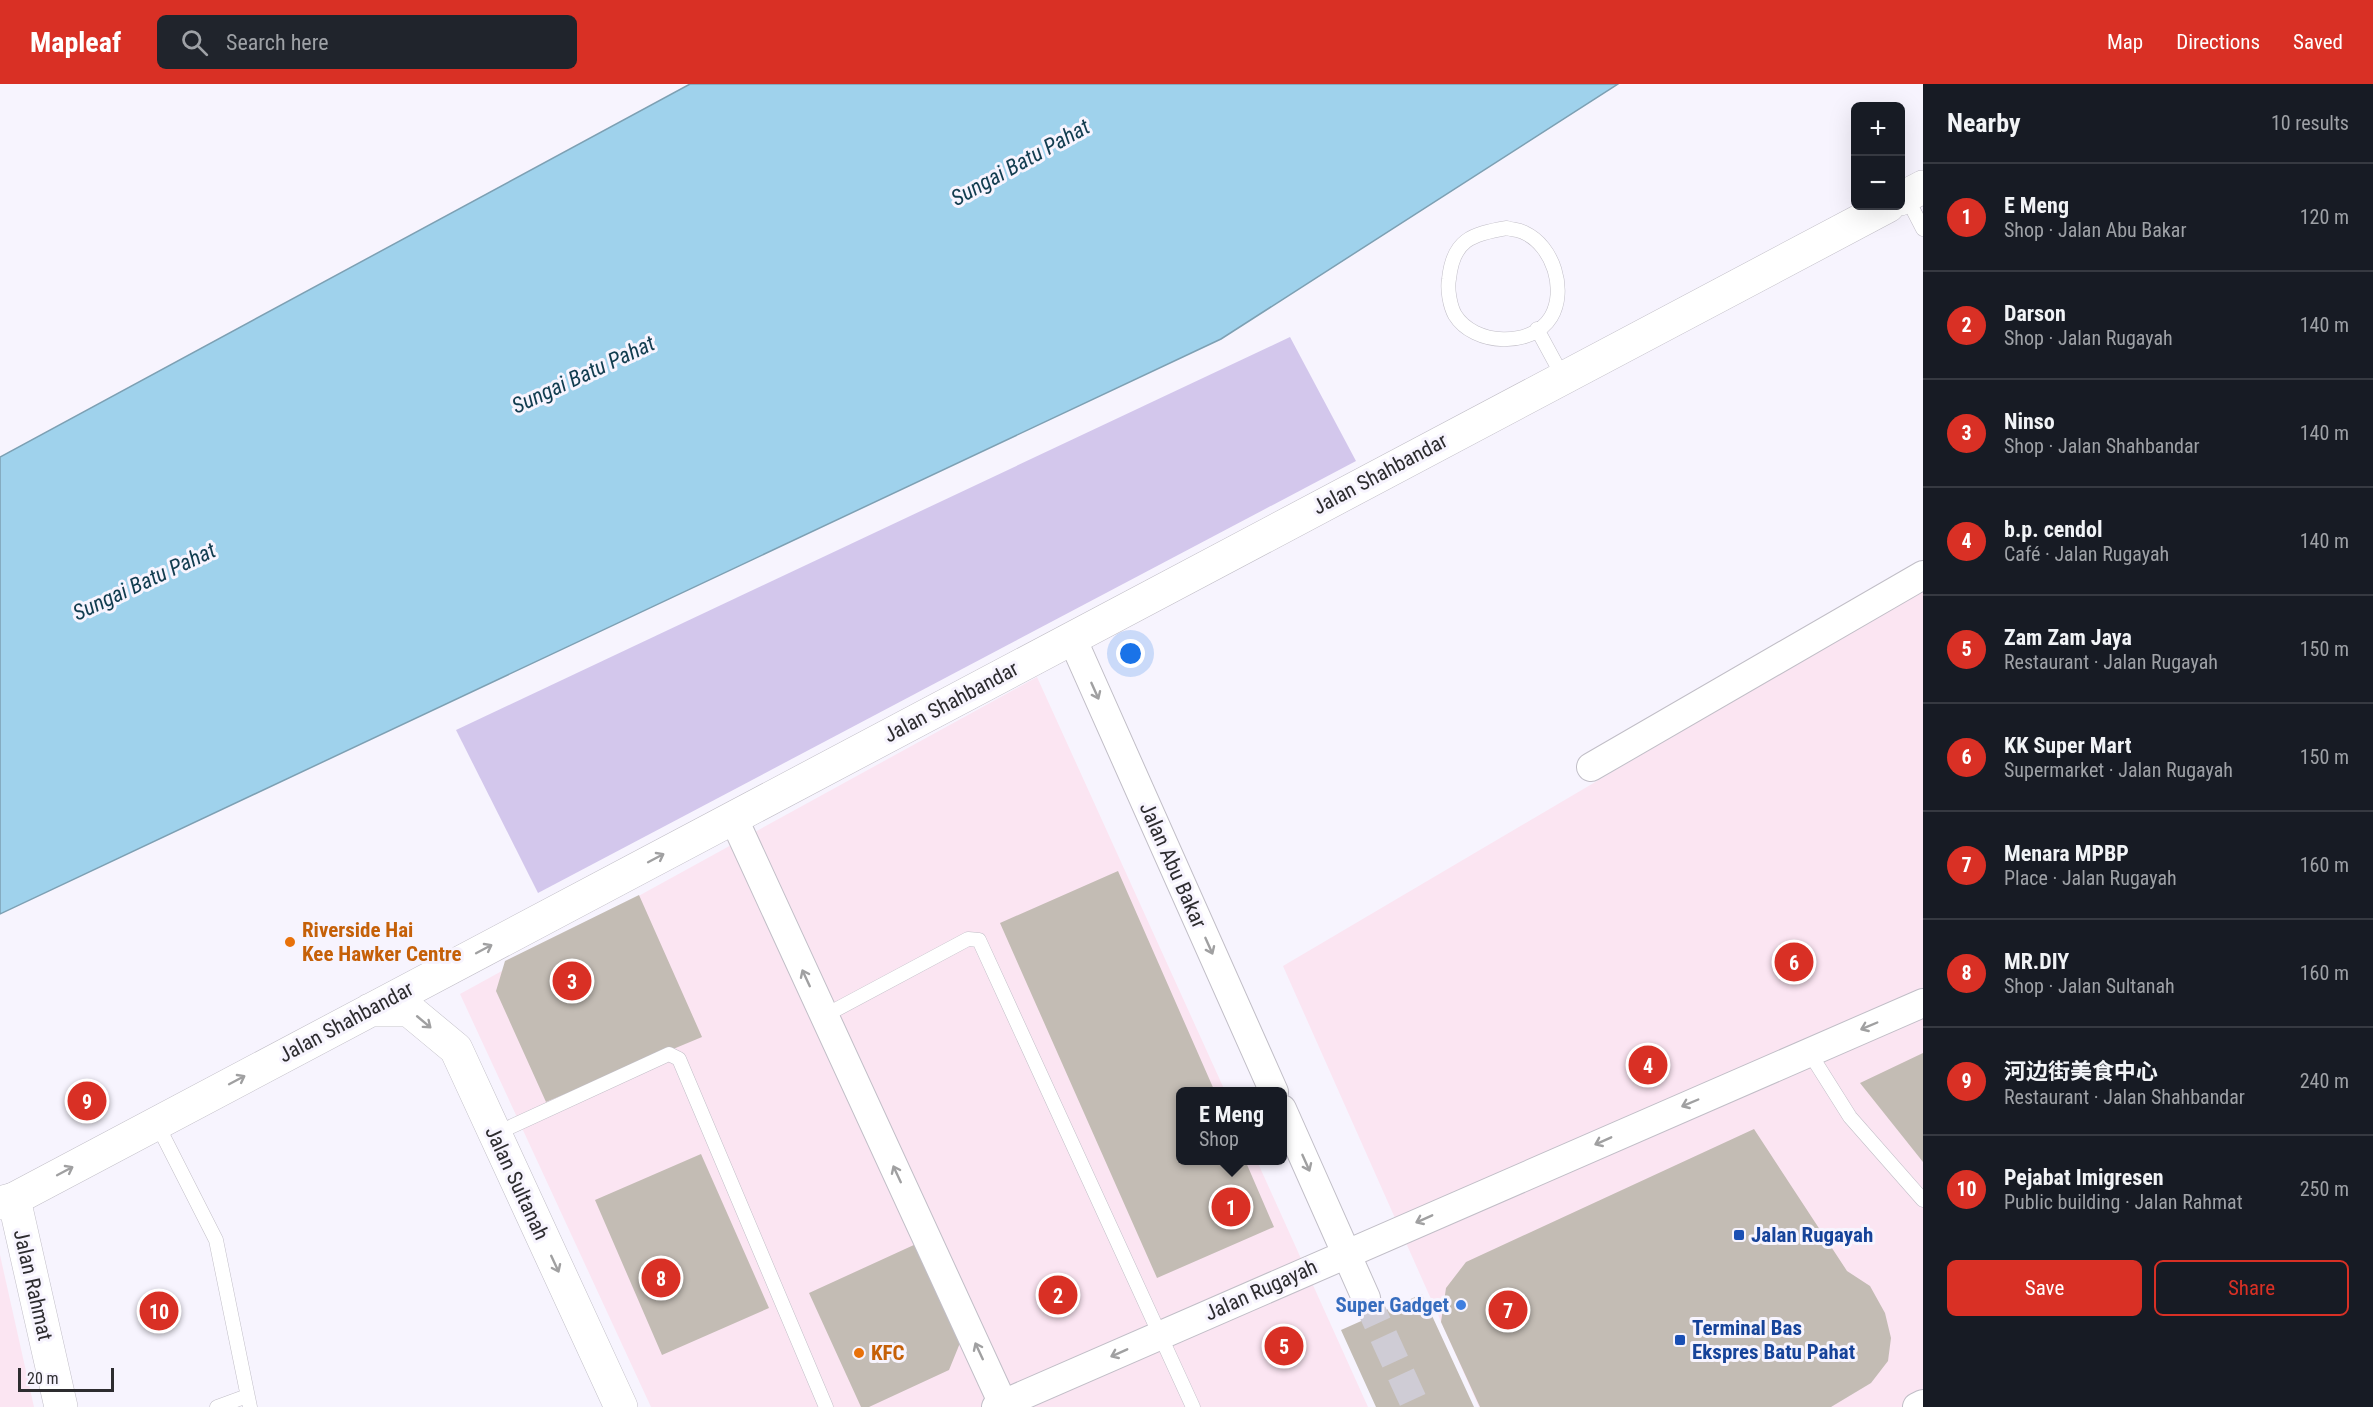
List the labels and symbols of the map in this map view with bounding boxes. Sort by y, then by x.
water label: Sungai Batu Pahat [947,114,1095,211]
water label: Sungai Batu Pahat [508,330,659,418]
street label: Jalan Shahbandar [1309,428,1451,520]
water label: Sungai Batu Pahat [69,537,220,625]
your location [1116,639,1145,668]
street label: Jalan Shahbandar [880,656,1022,748]
one-way arrow [1090,682,1102,700]
street label: Jalan Abu Bakar [1135,798,1211,932]
one-way arrow [647,852,664,864]
place label: Riverside Hai Kee Hawker Centre [302,918,462,966]
marker: Riverside Hai Kee Hawker Centre [283,935,297,949]
one-way arrow [1204,937,1215,955]
pin: 6 [1774,940,1814,984]
one-way arrow [475,943,492,955]
pin: 3 [552,958,592,1004]
one-way arrow [800,969,812,987]
street label: Jalan Shahbandar [275,976,417,1068]
one-way arrow [416,1015,431,1029]
one-way arrow [1861,1021,1879,1032]
pin: 4 [1628,1042,1668,1088]
one-way arrow [228,1074,246,1085]
pin: 9 [68,1078,106,1124]
one-way arrow [1682,1098,1700,1109]
street label: Jalan Sultanah [480,1122,554,1244]
one-way arrow [1594,1136,1613,1147]
one-way arrow [1301,1153,1312,1171]
one-way arrow [56,1165,73,1177]
one-way arrow [890,1165,902,1183]
pin: 1 [1212,1184,1250,1230]
one-way arrow [1415,1214,1434,1225]
place label: Jalan Rugayah [1751,1223,1873,1247]
street label: Jalan Rahmat [9,1227,57,1343]
marker: Jalan Rugayah [1732,1228,1746,1242]
one-way arrow [550,1255,562,1273]
street label: Jalan Rugayah [1201,1255,1321,1325]
pin: 8 [642,1256,680,1300]
pin: 2 [1038,1272,1078,1318]
pin: 10 [140,1288,178,1334]
pin: 7 [1488,1288,1528,1332]
place label: Super Gadget [1335,1293,1449,1317]
marker: Super Gadget [1454,1298,1468,1312]
place label: Terminal Bas Ekspres Batu Pahat [1692,1316,1855,1364]
pin: 5 [1264,1324,1304,1368]
marker: Terminal Bas Ekspres Batu Pahat [1673,1333,1687,1347]
place label: KFC [871,1341,905,1365]
one-way arrow [972,1342,984,1360]
marker: KFC [852,1346,866,1360]
one-way arrow [1111,1348,1129,1359]
scale bar [18,1365,114,1392]

